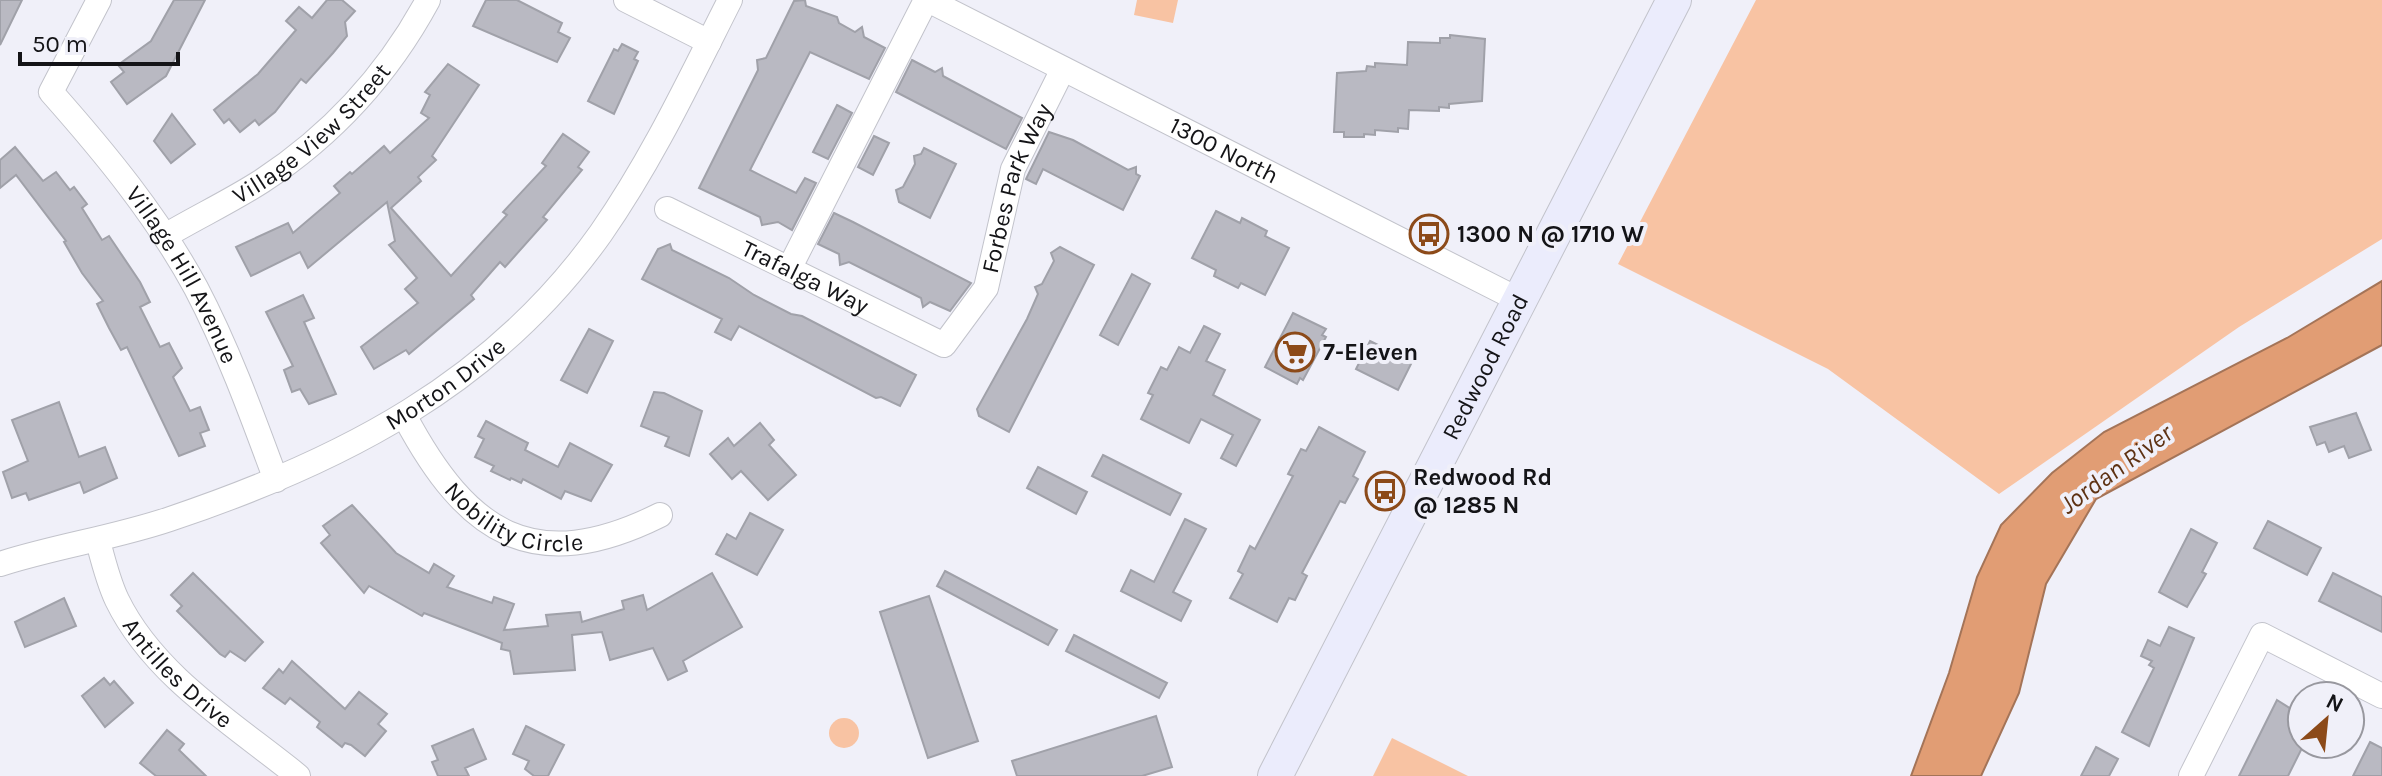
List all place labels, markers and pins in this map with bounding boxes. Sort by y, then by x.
bus stop icon: 1300 N @ 1710 W [1408,213,1450,255]
place label: 1300 N @ 1710 W [1457,220,1644,248]
supermarket icon: 7-Eleven [1274,331,1316,373]
place label: 7-Eleven [1323,338,1418,366]
place label: Redwood Rd @ 1285 N [1413,463,1552,519]
bus stop icon: Redwood Rd @ 1285 N [1364,470,1406,512]

